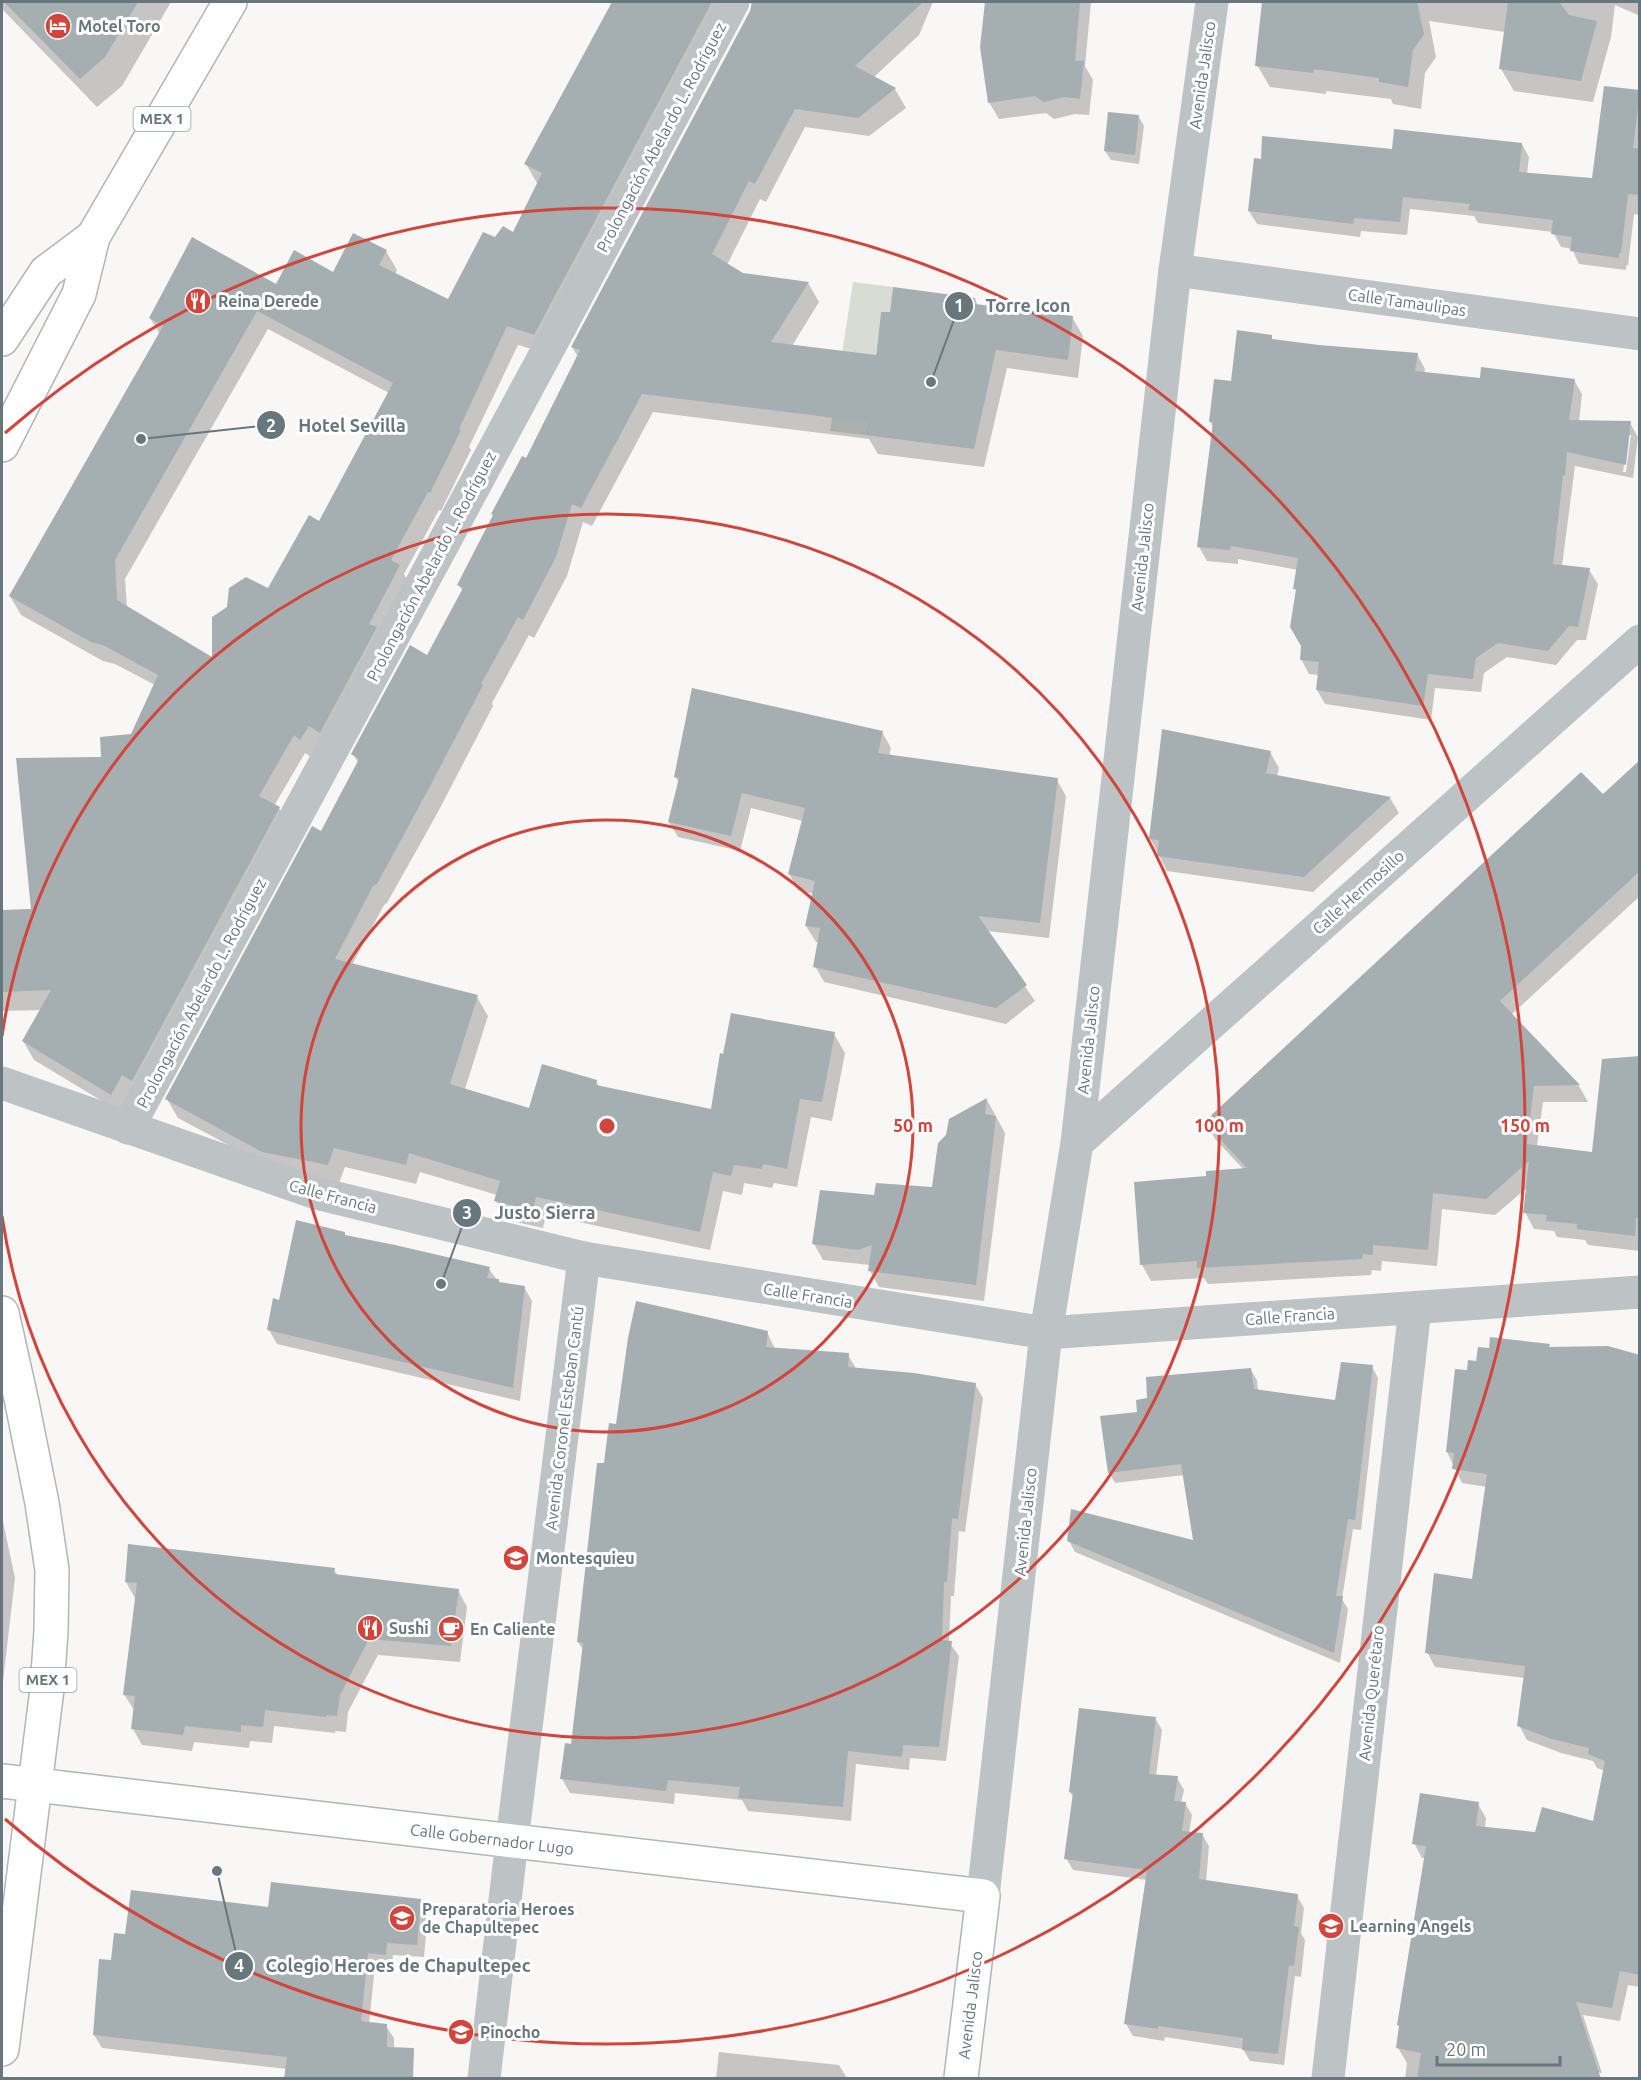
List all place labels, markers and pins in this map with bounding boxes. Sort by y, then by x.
hotel icon: Motel Toro [43,11,73,41]
place label: Motel Toro [78,17,161,35]
restaurant icon: Reina Derede [183,286,213,316]
callout: Torre Icon [944,288,1083,324]
place label: Reina Derede [218,292,319,310]
callout: Hotel Sevilla [256,407,418,443]
centre of rings [597,1116,617,1136]
callout: Justo Sierra [452,1195,607,1231]
school or university icon: Montesquieu [501,1543,531,1573]
place label: Montesquieu [536,1549,635,1567]
restaurant icon: Sushi [355,1613,385,1643]
cafe icon: En Caliente [436,1614,466,1644]
place label: Sushi [389,1619,429,1637]
place label: En Caliente [470,1620,555,1638]
place label: Preparatoria Heroes de Chapultepec [422,1900,575,1936]
school or university icon: Preparatoria Heroes de Chapultepec [387,1903,417,1933]
school or university icon: Learning Angels [1316,1911,1346,1941]
place label: Learning Angels [1350,1917,1471,1935]
callout: Colegio Heroes de Chapultepec [224,1948,543,1984]
school or university icon: Pinocho [446,2017,476,2047]
place label: Pinocho [480,2023,540,2041]

